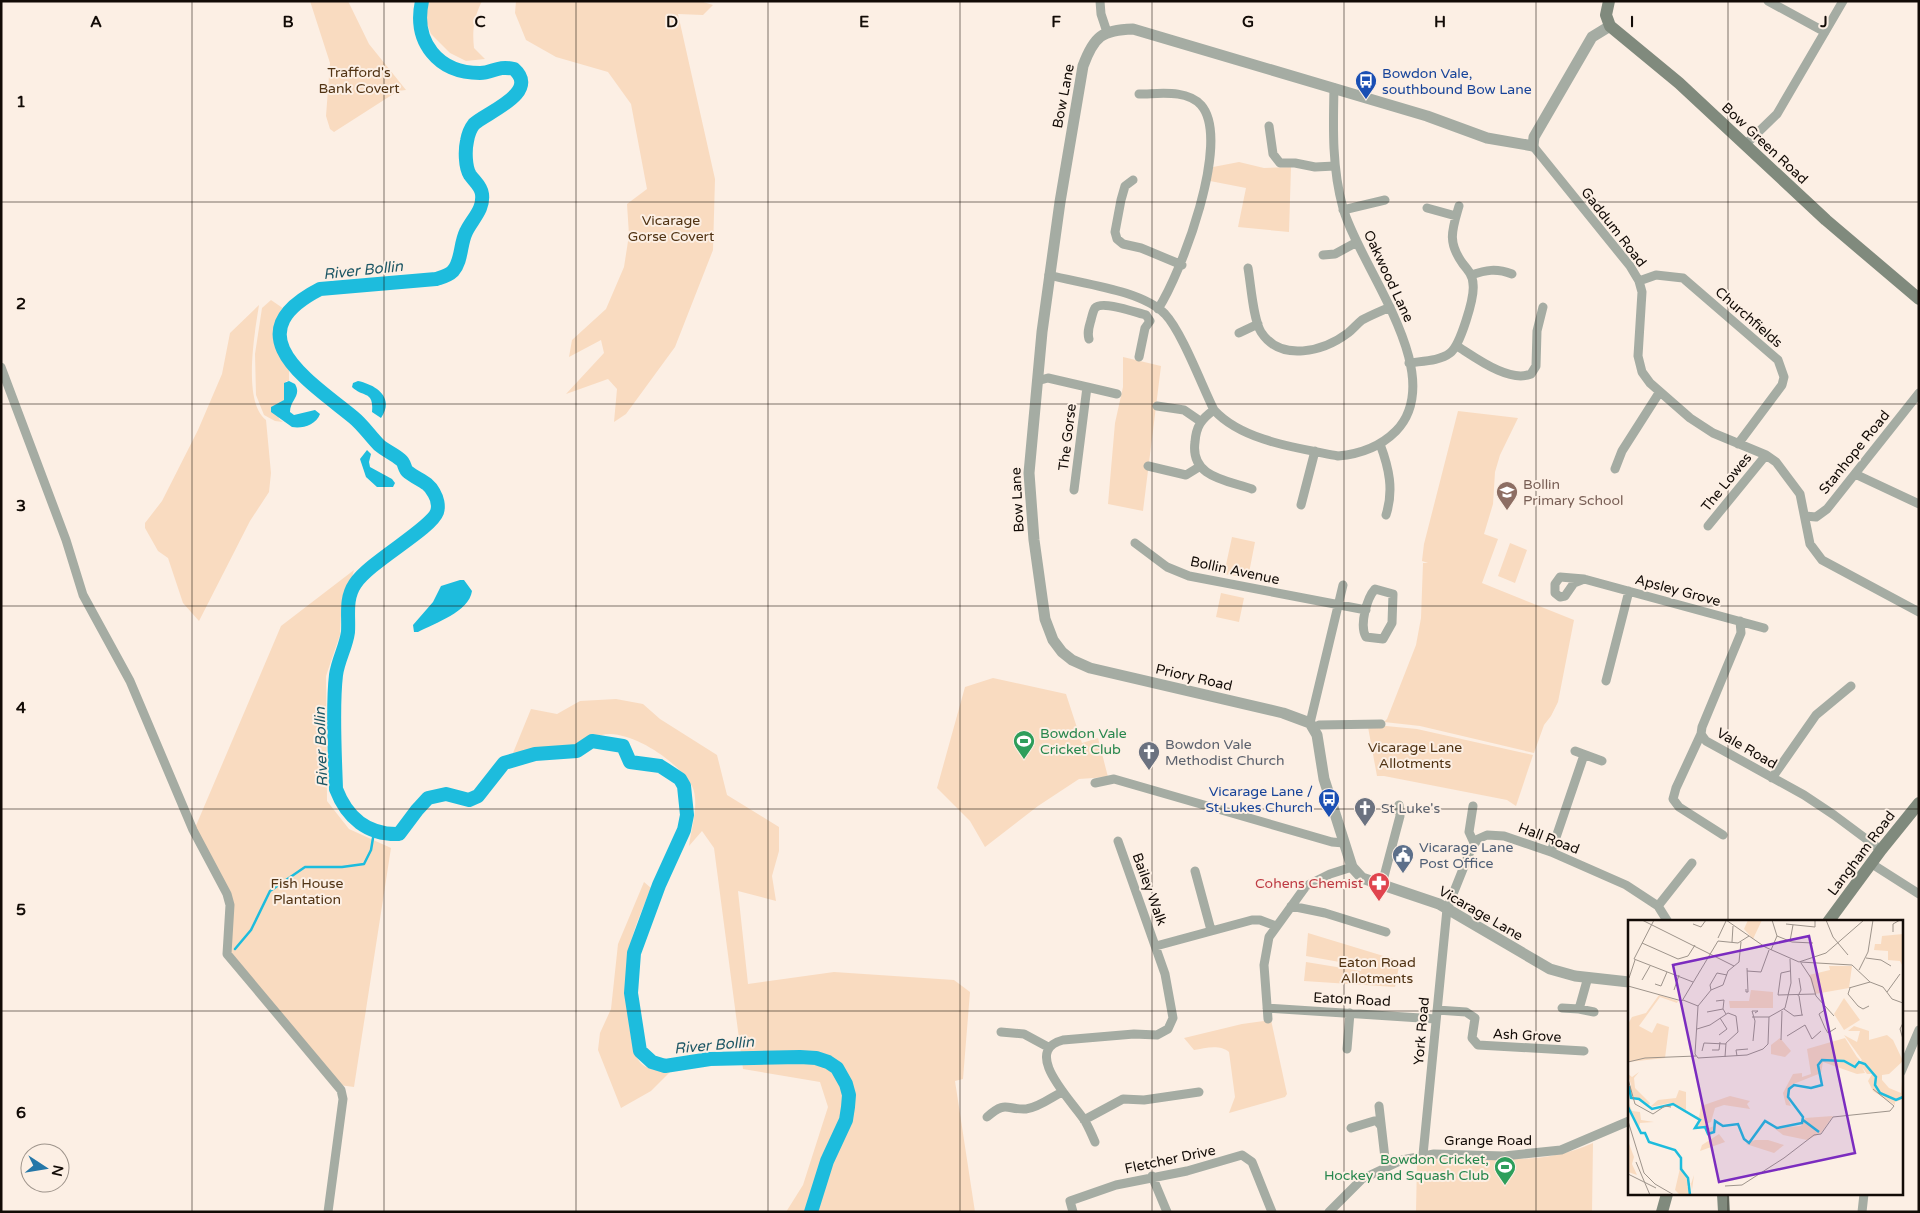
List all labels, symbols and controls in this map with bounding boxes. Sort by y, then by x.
text: A [90,12,102,32]
text: B [282,12,294,32]
text: C [474,12,486,32]
text: D [666,12,678,32]
text: E [859,12,869,32]
text: F [1051,12,1061,32]
text: G [1242,12,1254,32]
text: H [1434,12,1446,32]
text: I [1630,12,1634,32]
text: J [1819,12,1828,32]
street label: Bow Lane [1049,62,1078,130]
park label: Trafford's Bank Covert [318,64,400,97]
place label: Bowdon Vale, southbound Bow Lane [1382,65,1532,98]
bus stop icon: Bowdon Vale, southbound Bow Lane [1354,69,1378,100]
text: 1 [16,92,26,112]
street label: Bow Green Road [1718,99,1811,188]
street label: Gaddum Road [1577,184,1650,271]
park label: Vicarage Gorse Covert [628,212,715,245]
street label: Oakwood Lane [1360,227,1417,325]
water label: River Bollin [322,257,405,283]
street label: Churchfields [1712,284,1786,351]
text: 2 [16,294,26,314]
street label: The Gorse [1055,402,1080,472]
street label: Stanhope Road [1815,407,1893,498]
street label: The Lowes [1698,449,1755,515]
street label: Bow Lane [1007,467,1028,533]
place label: Bollin Primary School [1523,476,1624,509]
school or university icon: Bollin Primary School [1495,480,1519,511]
text: 3 [16,496,26,516]
street label: Bollin Avenue [1189,553,1281,588]
street label: Apsley Grove [1633,571,1723,610]
street label: Priory Road [1154,660,1234,695]
text: 4 [16,698,26,718]
water label: River Bollin [311,706,331,787]
street label: Vale Road [1713,724,1780,773]
place label: Bowdon Vale Cricket Club [1040,725,1127,758]
sports icon: Bowdon Vale Cricket Club [1012,729,1036,760]
place label: Bowdon Vale Methodist Church [1165,736,1284,769]
park label: Vicarage Lane Allotments [1368,739,1462,772]
church icon: Bowdon Vale Methodist Church [1137,740,1161,771]
place label: Vicarage Lane / St Lukes Church [1205,783,1313,816]
bus stop icon: Vicarage Lane / St Lukes Church [1317,787,1341,818]
church icon: St Luke's [1353,796,1377,827]
place label: St Luke's [1381,800,1440,817]
street label: Langham Road [1824,808,1899,899]
street label: Hall Road [1516,819,1582,858]
place label: Vicarage Lane Post Office [1419,839,1513,872]
public building icon: Vicarage Lane Post Office [1391,843,1415,874]
street label: Bailey Walk [1129,850,1171,928]
pharmacy icon: Cohens Chemist [1367,871,1391,902]
park label: Fish House Plantation [271,875,343,908]
place label: Cohens Chemist [1255,875,1364,892]
street label: Vicarage Lane [1436,882,1526,944]
text: 5 [16,900,26,920]
inset map [1628,920,1902,1196]
park label: Eaton Road Allotments [1338,954,1416,987]
street label: Eaton Road [1313,989,1391,1010]
street label: York Road [1410,996,1433,1066]
street label: Ash Grove [1492,1025,1562,1046]
water label: River Bollin [673,1032,756,1057]
text: 6 [16,1103,26,1123]
street label: Grange Road [1444,1132,1532,1149]
street label: Fletcher Drive [1123,1142,1217,1177]
north arrow [20,1143,70,1193]
place label: Bowdon Cricket, Hockey and Squash Club [1324,1151,1489,1184]
sports icon: Bowdon Cricket, Hockey and Squash Club [1493,1155,1517,1186]
text: N [48,1163,67,1178]

